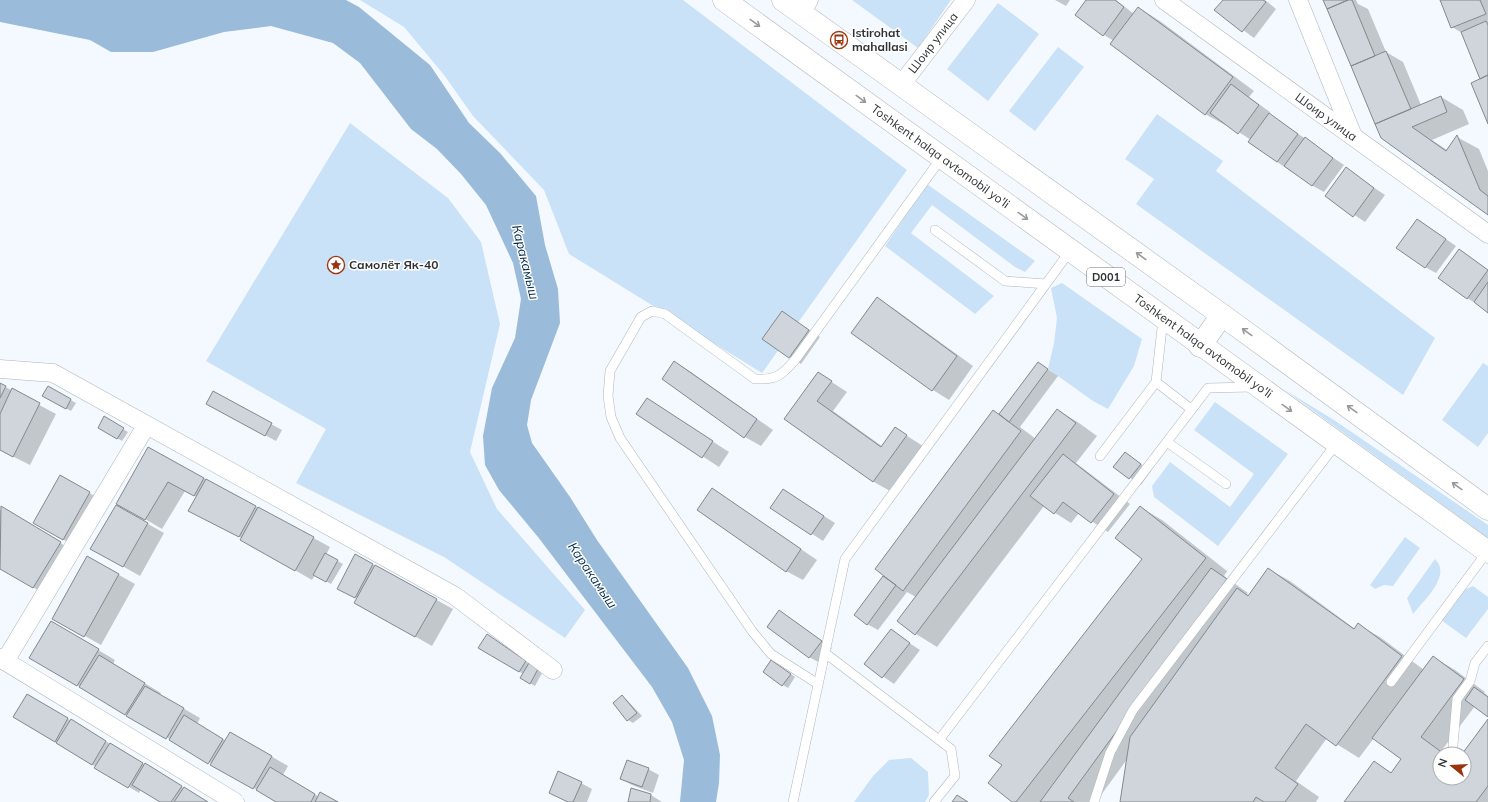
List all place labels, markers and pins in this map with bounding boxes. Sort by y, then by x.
place label: Istirohat mahallasi [852,25,908,54]
bus stop icon: Istirohat mahallasi [829,30,849,50]
place icon: Самолёт Як-40 [326,255,346,275]
place label: Самолёт Як-40 [349,257,438,272]

